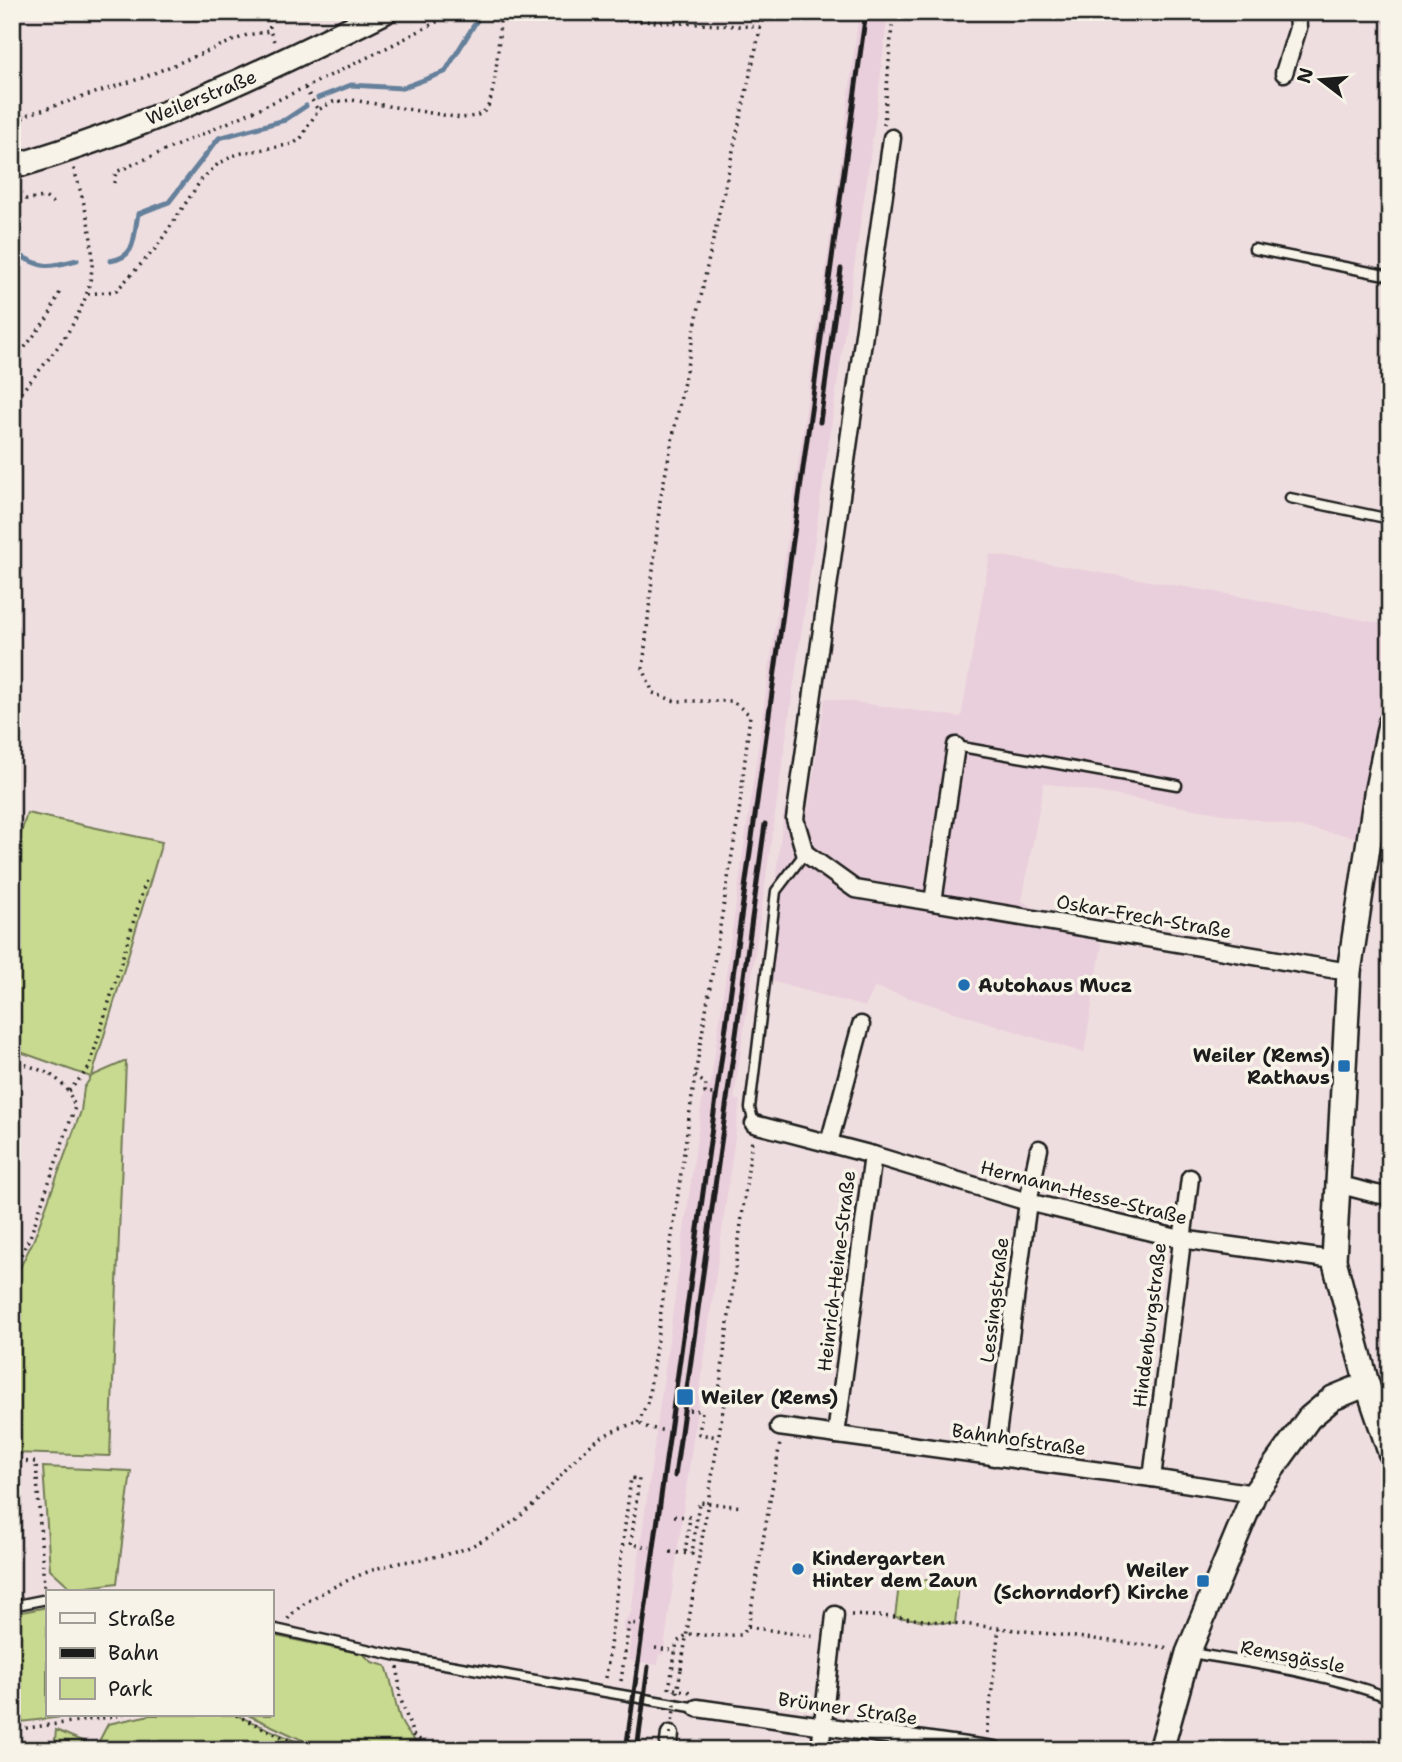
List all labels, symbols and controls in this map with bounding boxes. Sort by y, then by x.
north arrow [1286,46,1356,116]
street label: Weilerstraße [142,64,260,131]
text: N [1291,65,1319,86]
street label: Oskar-Frech-Straße [1054,889,1233,944]
place label: Autohaus Mucz [978,973,1132,998]
marker: Autohaus Mucz [956,977,972,993]
place label: Weiler (Rems) Rathaus [1193,1043,1330,1090]
marker: Weiler (Rems) Rathaus [1336,1058,1352,1074]
street label: Hermann-Hesse-Straße [978,1155,1190,1230]
street label: Heinrich-Heine-Straße [812,1169,861,1373]
street label: Lessingstraße [974,1236,1015,1364]
street label: Hindenburgstraße [1127,1241,1172,1409]
place label: Weiler (Rems) [701,1385,838,1410]
marker: Weiler (Rems) [675,1387,695,1407]
street label: Bahnhofstraße [950,1418,1088,1461]
place label: Kindergarten Hinter dem Zaun [812,1546,978,1593]
place label: Weiler (Schorndorf) Kirche [993,1558,1189,1605]
marker: Kindergarten Hinter dem Zaun [790,1561,806,1577]
marker: Weiler (Schorndorf) Kirche [1195,1573,1211,1589]
legend [46,1590,273,1716]
text: Straße [108,1605,176,1633]
street label: Remsgässle [1238,1634,1347,1679]
text: Bahn [108,1639,159,1667]
text: Park [108,1675,153,1703]
street label: Brünner Straße [777,1686,919,1731]

